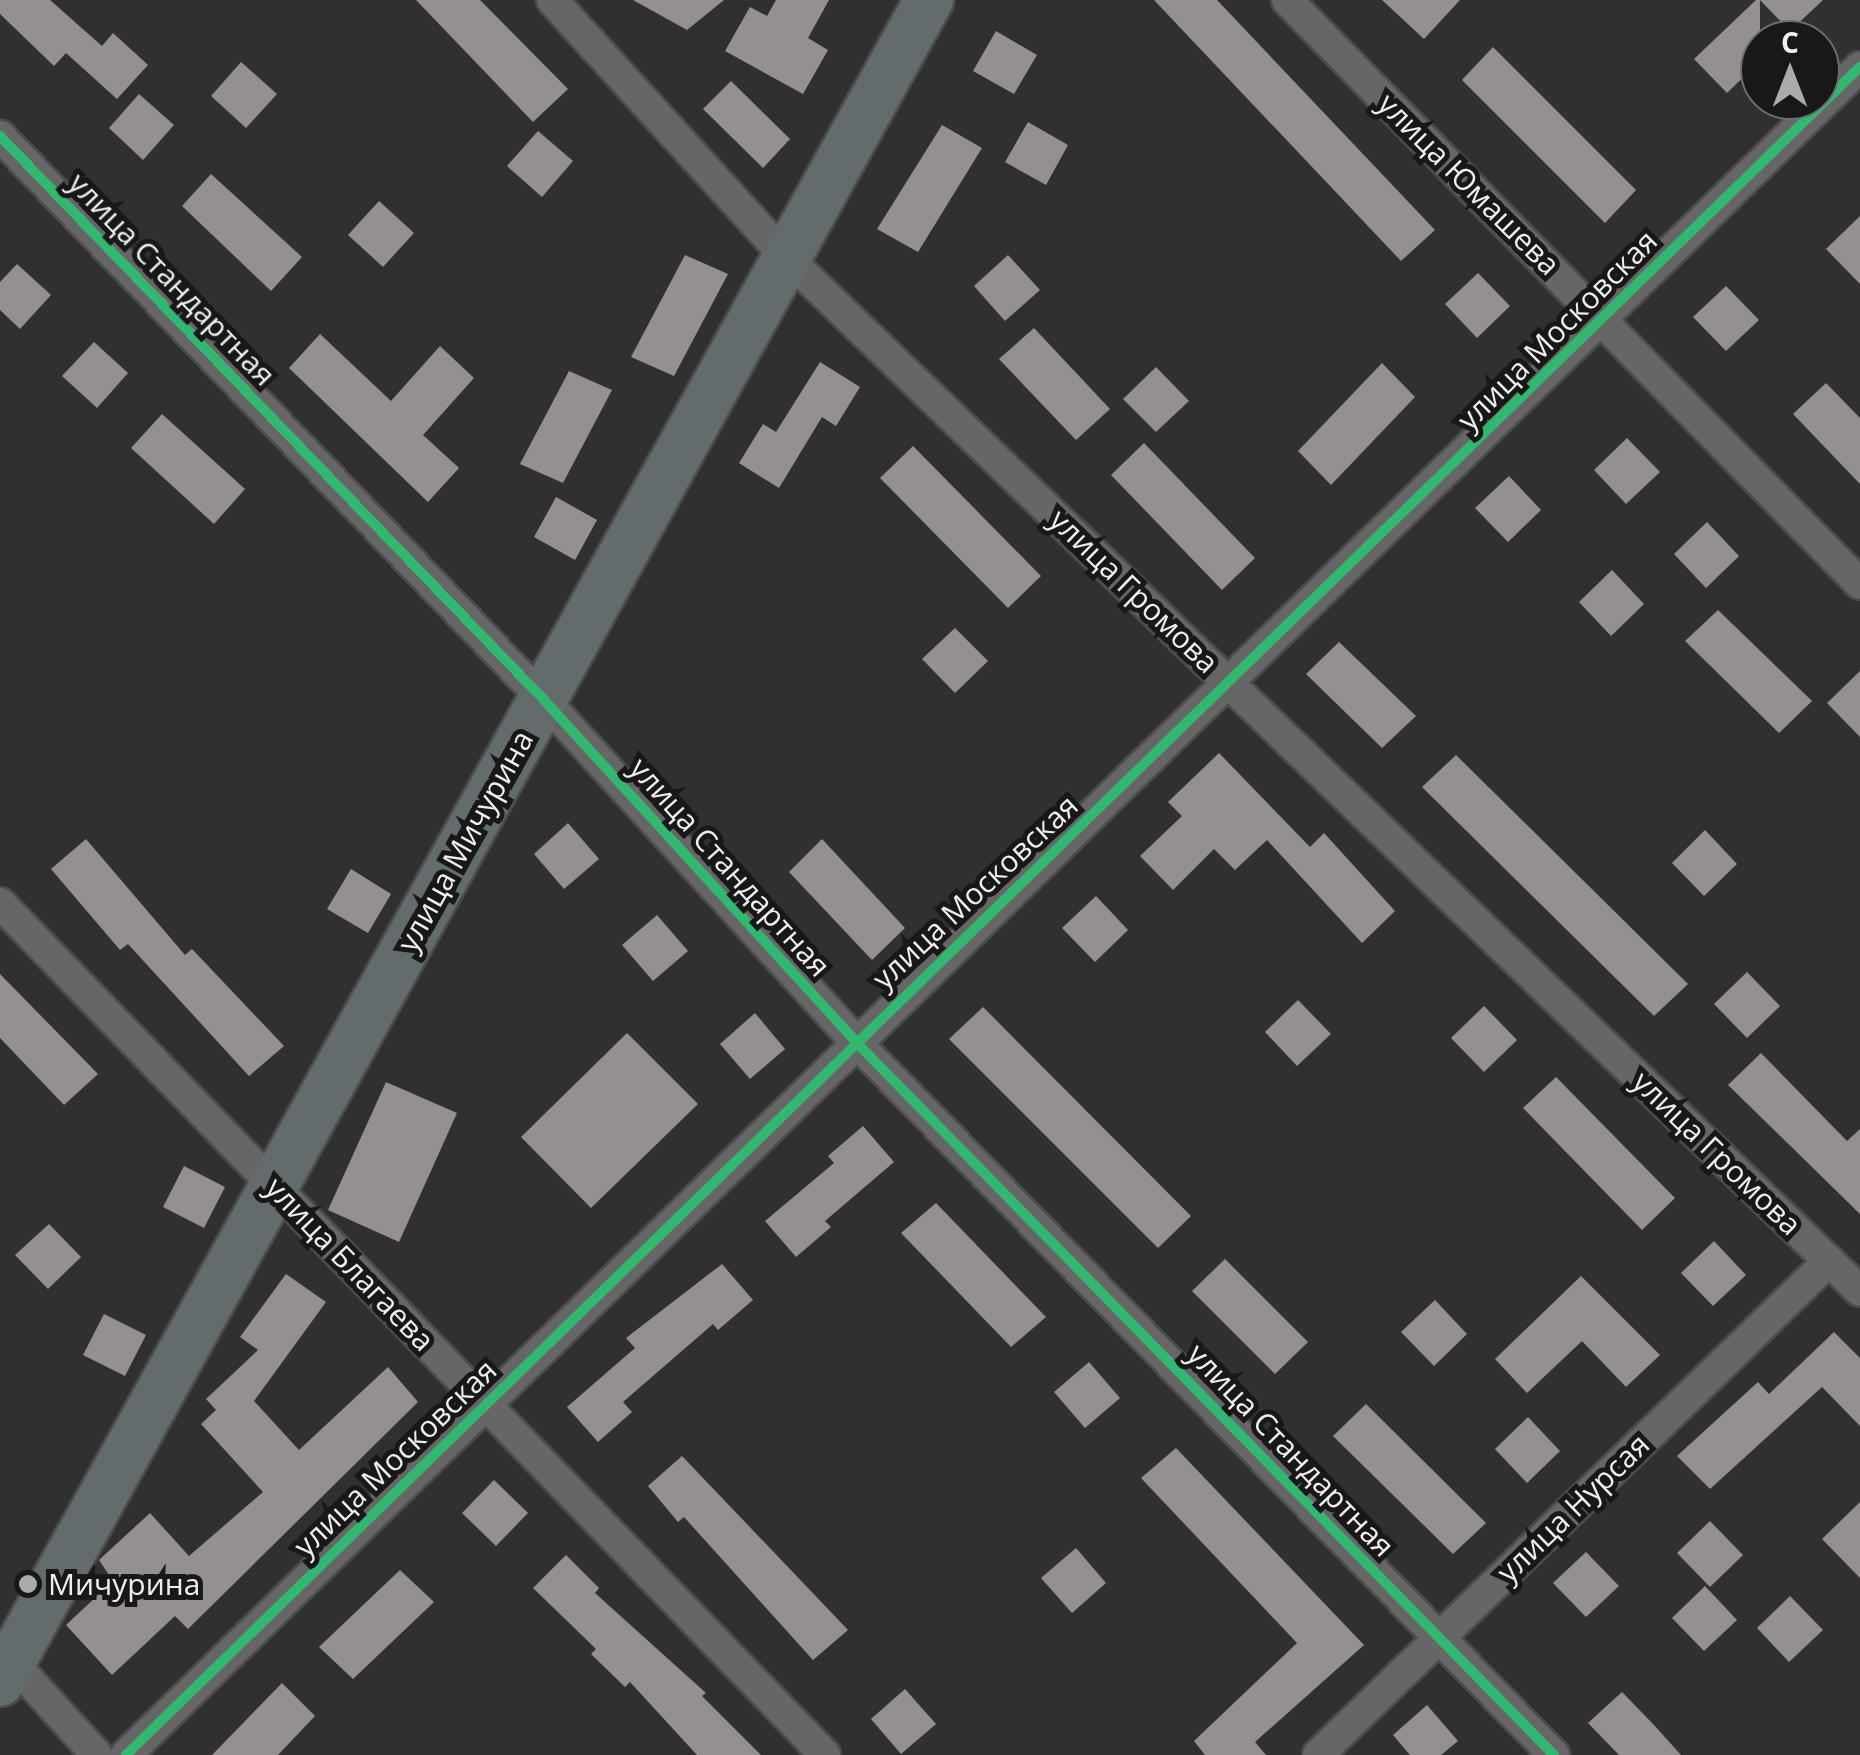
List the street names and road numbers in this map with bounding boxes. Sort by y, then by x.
street label: улица Юмашева [1371,86,1567,282]
street label: улица Стандартная [61,165,283,393]
street label: улица Московская [1450,223,1664,437]
street label: улица Громова [1042,501,1226,681]
street label: улица Мичурина [389,724,541,958]
street label: улица Стандартная [622,750,838,984]
street label: улица Московская [865,788,1085,996]
street label: улица Громова [1625,1063,1809,1243]
street label: улица Благаева [258,1170,442,1358]
street label: улица Стандартная [1180,1336,1402,1564]
street label: улица Московская [286,1352,504,1564]
street label: улица Нурсая [1489,1426,1657,1590]

